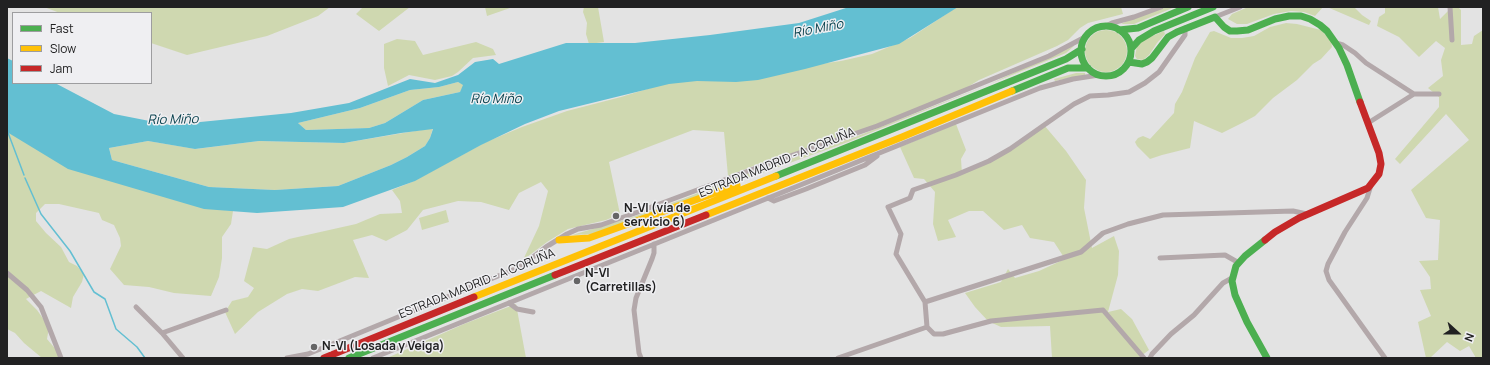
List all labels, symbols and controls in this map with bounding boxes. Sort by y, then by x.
legend [12,12,152,84]
water label: Río Miño [792,16,844,42]
text: Fast [50,20,74,37]
text: Slow [50,40,76,57]
text: Jam [50,60,72,77]
water label: Río Miño [471,91,521,107]
water label: Río Miño [147,112,199,128]
street label: ESTRADA MADRID - A CORUÑA [697,125,857,201]
place label: N-VI (vía de servicio 6) [624,202,690,230]
marker: N-VI (vía de servicio 6) [611,211,621,221]
street label: ESTRADA MADRID - A CORUÑA [397,246,557,322]
place label: N-VI (Carretillas) [585,267,657,295]
marker: N-VI (Carretillas) [572,276,582,286]
north arrow [1438,313,1478,353]
text: N [1461,331,1478,344]
place label: N-VI (Losada y Veiga) [322,340,445,354]
marker: N-VI (Losada y Veiga) [309,342,319,352]

